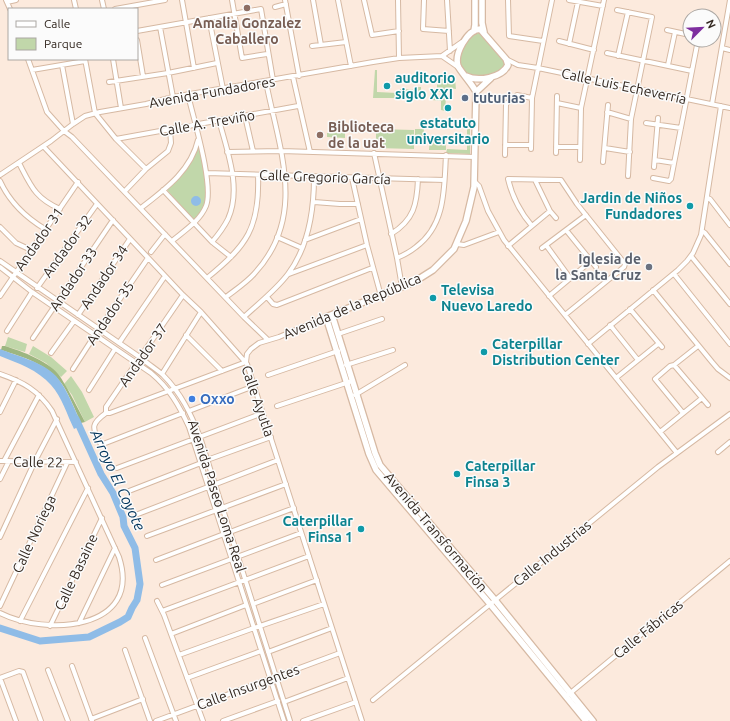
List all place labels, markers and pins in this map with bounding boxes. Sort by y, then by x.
marker: Amalia Gonzalez Caballero [242,3,252,13]
place label: Amalia Gonzalez Caballero [193,15,301,47]
place label: auditorio siglo XXI [395,70,455,102]
marker: auditorio siglo XXI [382,81,392,91]
place label: tuturias [473,90,526,106]
marker: tuturias [460,93,470,103]
marker: estatuto universitario [443,103,453,113]
place label: estatuto universitario [406,115,490,147]
place label: Biblioteca de la uat [328,119,394,151]
marker: Biblioteca de la uat [315,130,325,140]
place label: Jardin de Niños Fundadores [580,190,682,222]
marker: Jardin de Niños Fundadores [685,201,695,211]
place label: Iglesia de la Santa Cruz [555,251,641,283]
marker: Iglesia de la Santa Cruz [644,262,654,272]
place label: Televisa Nuevo Laredo [441,282,533,314]
marker: Televisa Nuevo Laredo [428,293,438,303]
place label: Caterpillar Distribution Center [492,336,620,368]
marker: Caterpillar Distribution Center [479,347,489,357]
place label: Oxxo [200,391,235,407]
marker: Oxxo [187,394,197,404]
place label: Caterpillar Finsa 3 [465,458,536,490]
marker: Caterpillar Finsa 3 [452,469,462,479]
place label: Caterpillar Finsa 1 [282,513,353,545]
marker: Caterpillar Finsa 1 [356,524,366,534]

